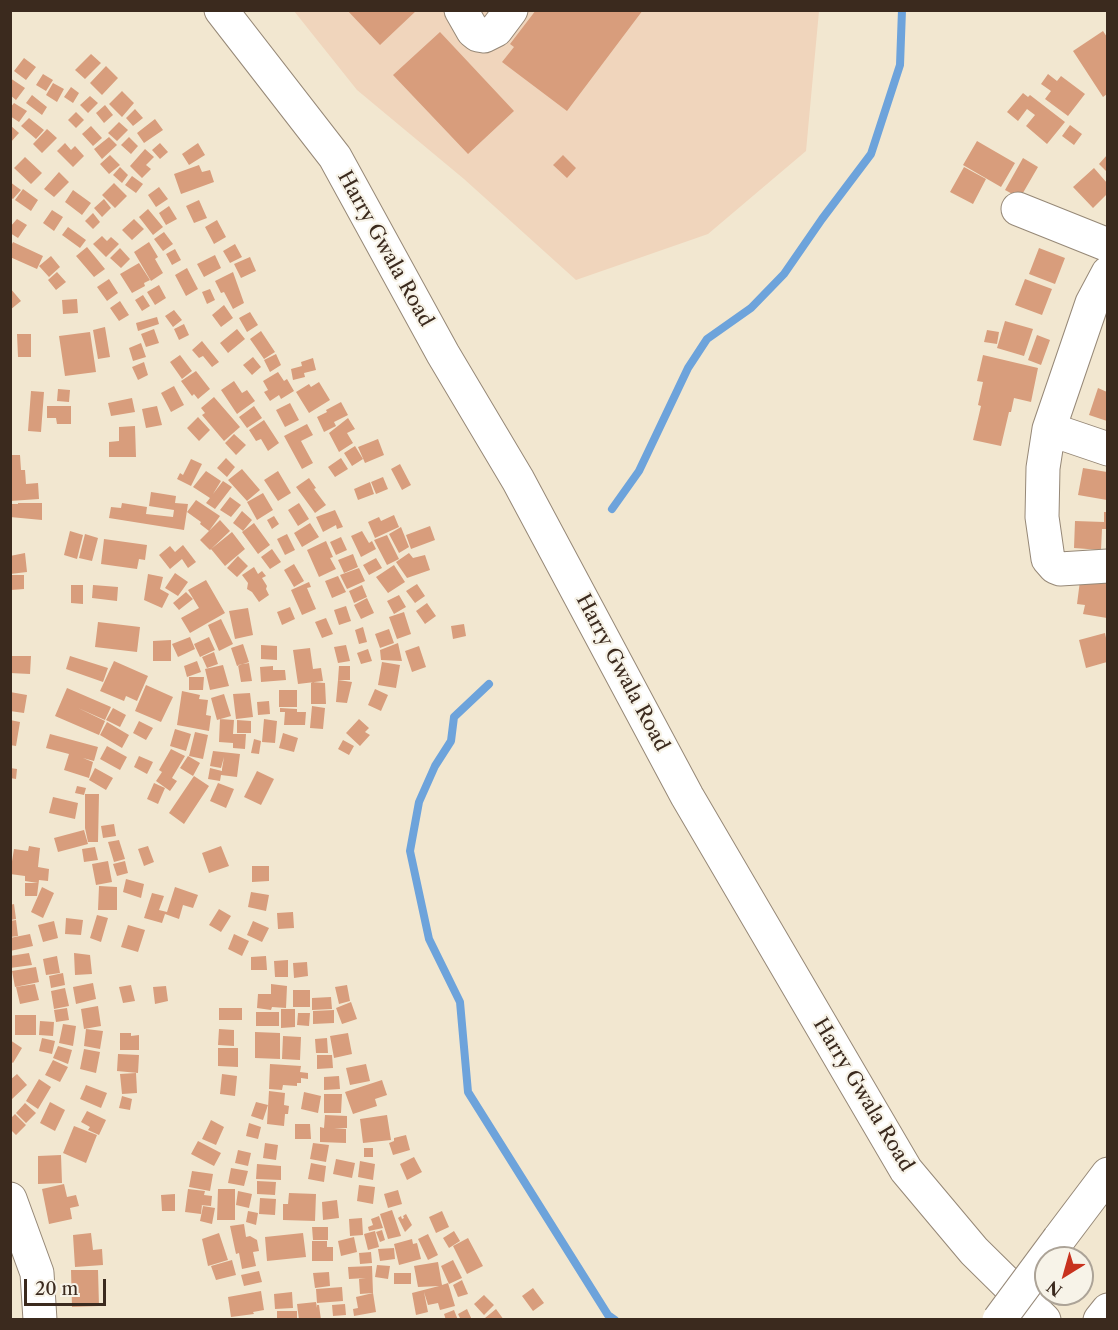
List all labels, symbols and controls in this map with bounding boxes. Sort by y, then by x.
street label: Harry Gwala Road [332,167,438,331]
street label: Harry Gwala Road [570,590,674,756]
street label: Harry Gwala Road [808,1014,918,1176]
north arrow [1034,1246,1094,1306]
scale bar [27,1267,110,1305]
text: N [1043,1277,1066,1301]
text: 20 m [35,1278,78,1300]

